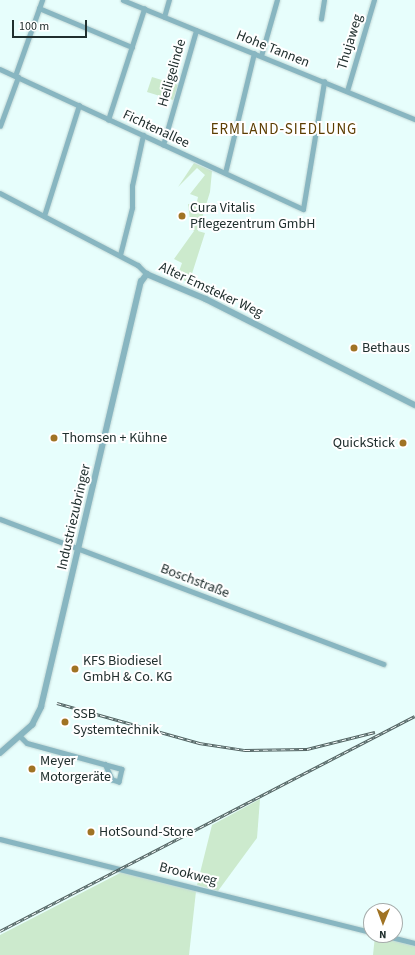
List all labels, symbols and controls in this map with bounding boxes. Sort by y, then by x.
scale bar [14,12,89,38]
street label: Thujaweg [334,12,366,72]
text: 100 m [19,18,49,35]
street label: Hohe Tannen [234,27,312,71]
street label: Heiligelinde [154,37,190,109]
street label: Fichtenallee [120,106,192,152]
district label: ERMLAND-SIEDLUNG [211,121,357,139]
place label: Cura Vitalis Pflegezentrum GmbH [190,200,315,232]
marker: Cura Vitalis Pflegezentrum GmbH [177,211,187,221]
street label: Alter Emsteker Weg [156,259,266,321]
place label: Bethaus [362,340,410,356]
marker: Bethaus [349,343,359,353]
place label: Thomsen + Kühne [62,430,167,446]
marker: Thomsen + Kühne [49,433,59,443]
place label: QuickStick [333,435,395,451]
marker: QuickStick [398,438,408,448]
street label: Industriezubringer [54,462,94,572]
street label: Boschstraße [158,560,232,602]
place label: KFS Biodiesel GmbH & Co. KG [83,653,172,686]
marker: KFS Biodiesel GmbH & Co. KG [70,664,80,674]
place label: SSB Systemtechnik [73,706,159,738]
marker: SSB Systemtechnik [60,717,70,727]
place label: Meyer Motorgeräte [40,753,111,786]
marker: Meyer Motorgeräte [27,764,37,774]
place label: HotSound-Store [99,824,193,840]
marker: HotSound-Store [86,827,96,837]
street label: Brookweg [157,859,219,889]
north arrow [363,903,403,943]
text: N [379,927,387,942]

